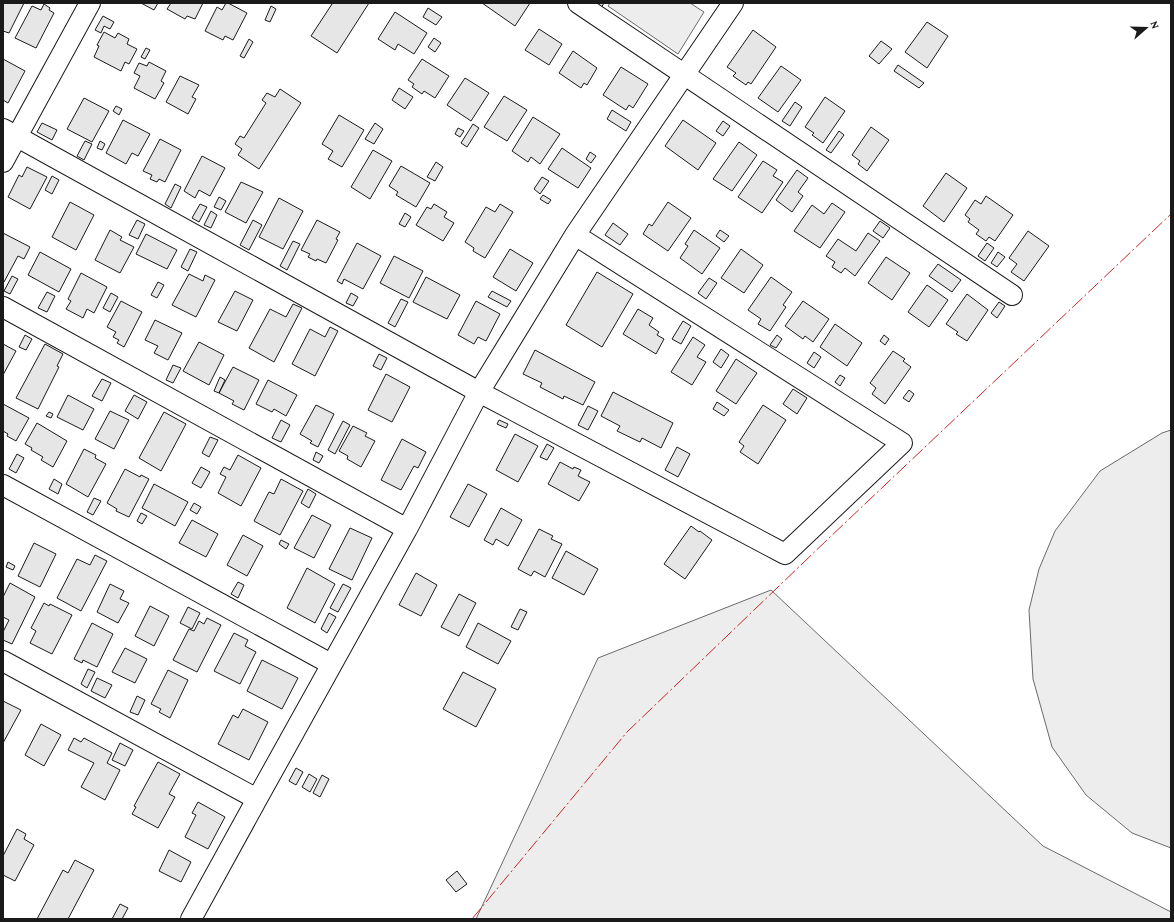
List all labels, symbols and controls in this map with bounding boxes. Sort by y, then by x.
north arrow [1126,8,1166,48]
text: N [1148,19,1162,31]

